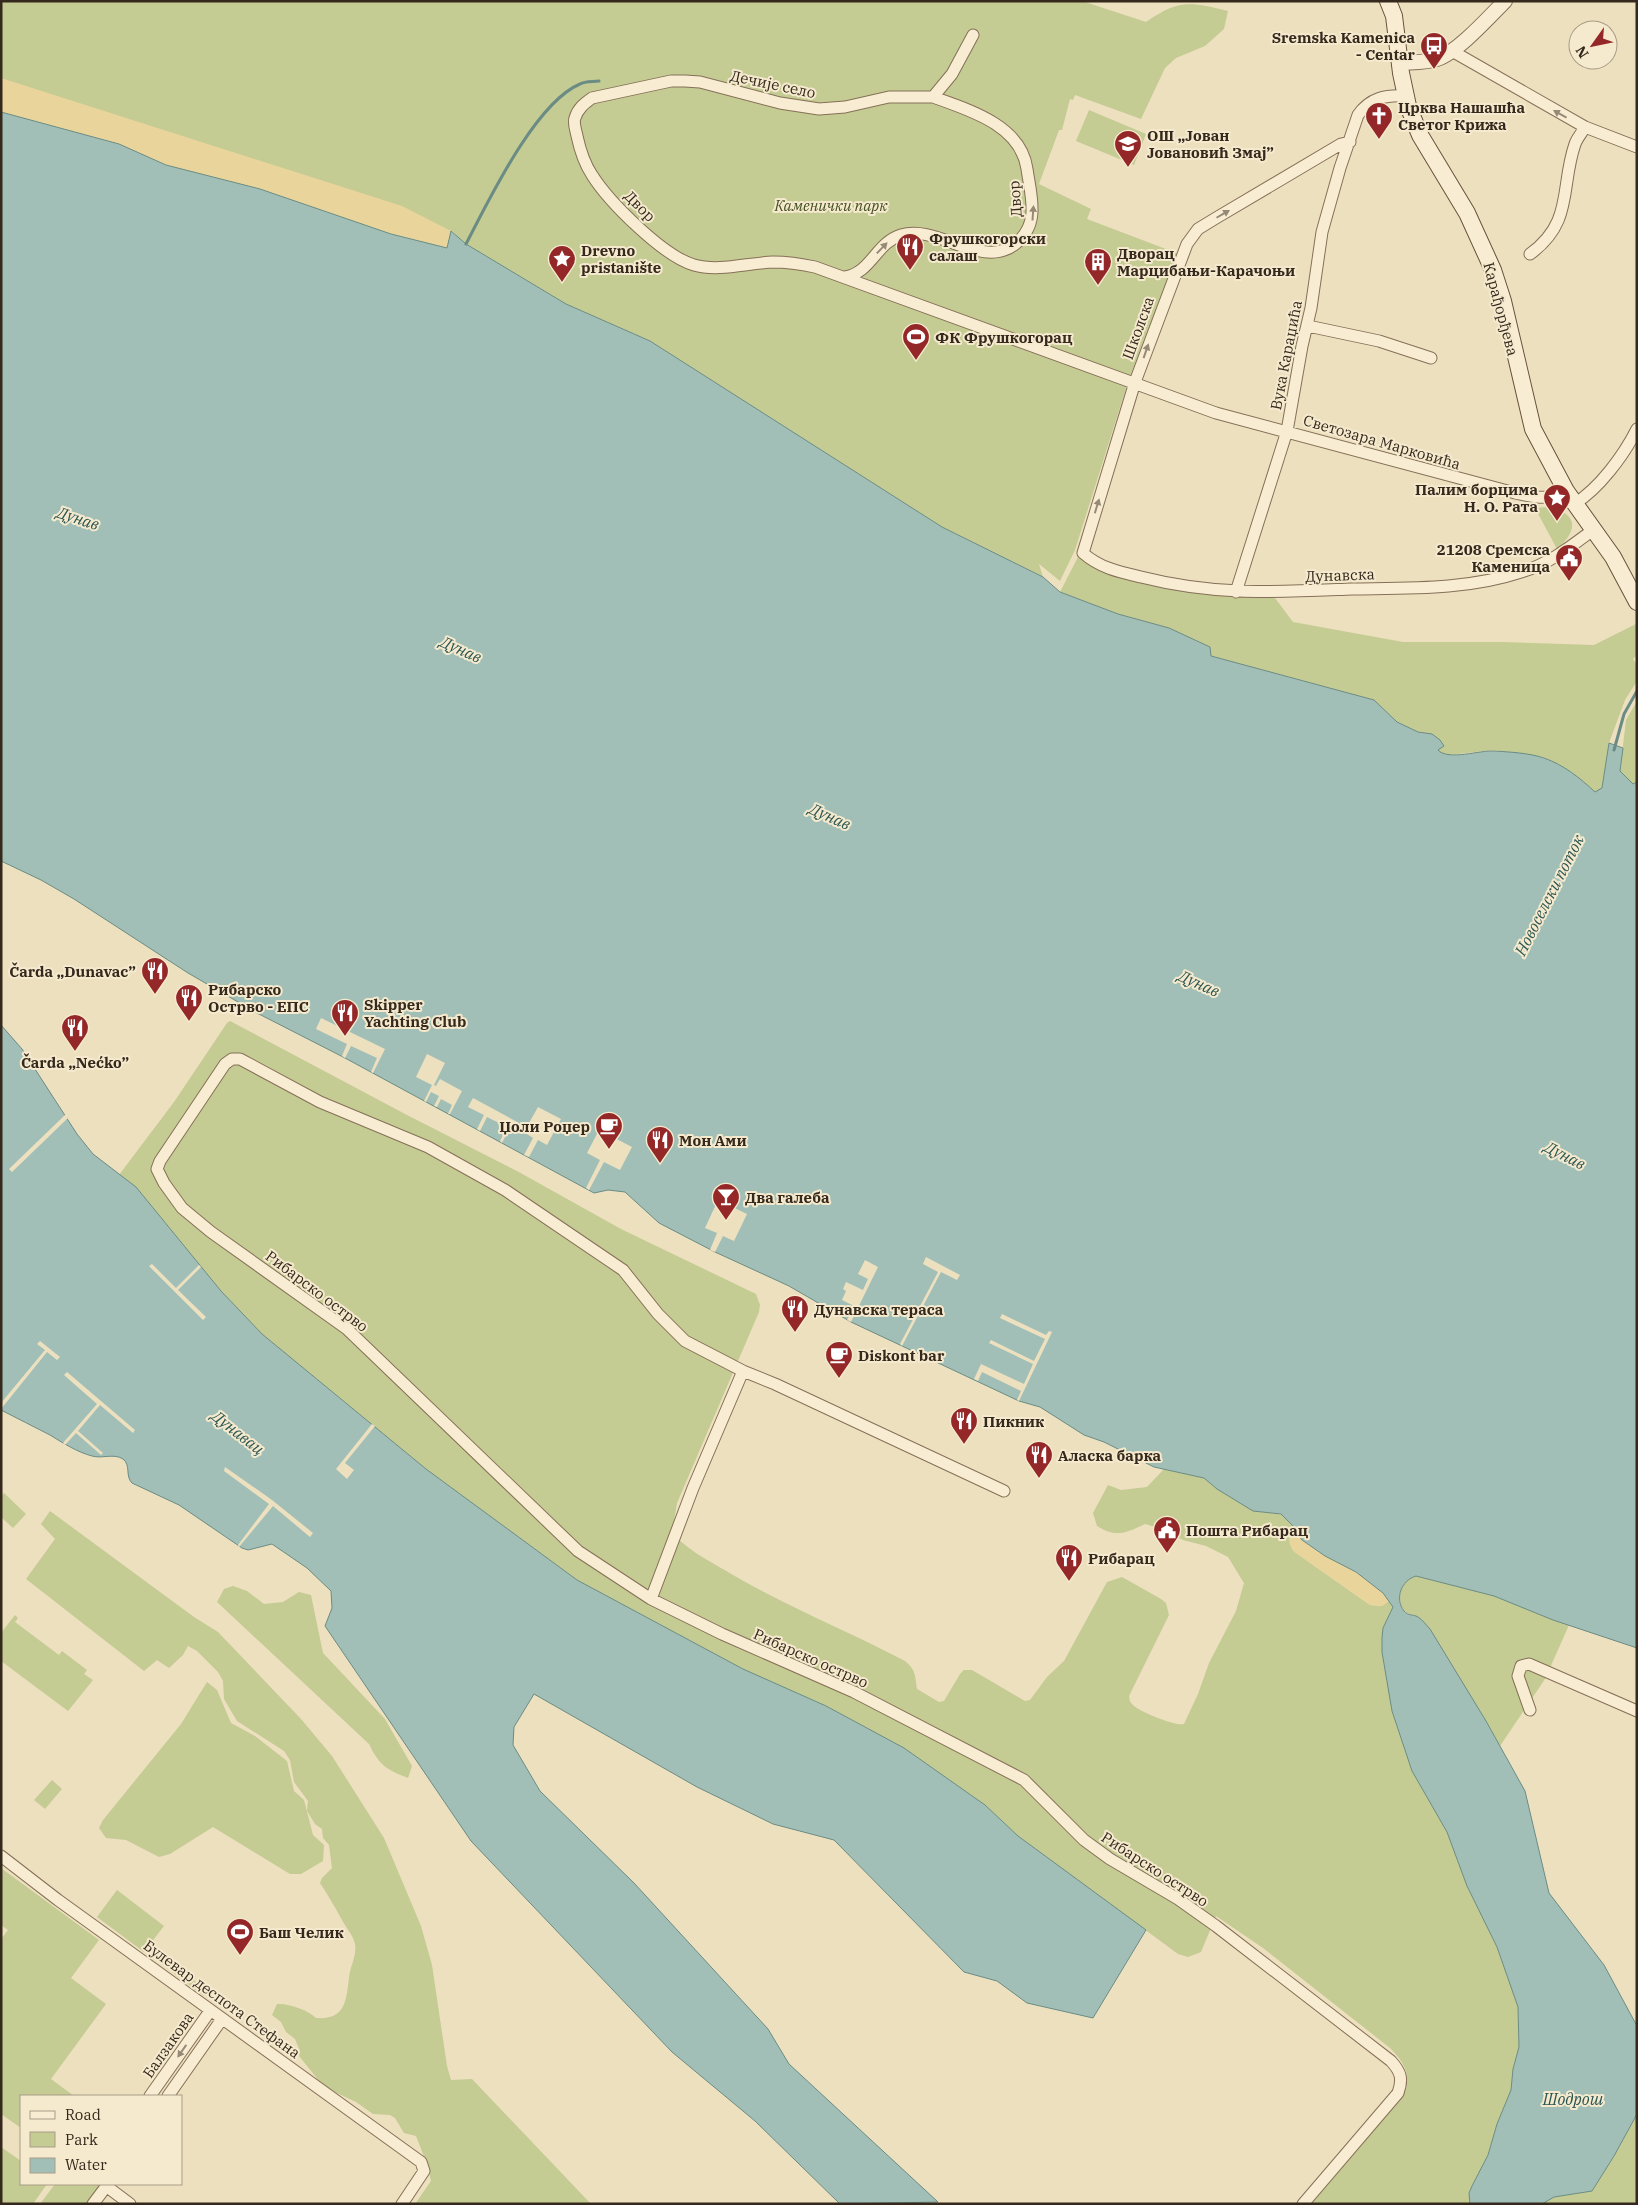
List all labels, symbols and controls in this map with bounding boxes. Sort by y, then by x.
north arrow [1568,20,1618,70]
place label: Sremska Kamenica - Centar [1272,28,1416,64]
bus stop icon: Sremska Kamenica - Centar [1419,31,1449,70]
text: N [1572,43,1593,62]
street label: Дечије село [729,66,817,102]
place label: Црква Нашашћа Светог Крижа [1398,98,1525,134]
church icon: Црква Нашашћа Светог Крижа [1364,101,1394,140]
one-way arrow [1553,109,1567,118]
place label: ОШ „Јован Јовановић Змај” [1147,126,1274,162]
school or university icon: ОШ „Јован Јовановић Змај” [1113,129,1143,168]
street label: Двор [1004,180,1026,218]
street label: Двор [620,186,660,226]
park label: Каменички парк [773,196,888,215]
one-way arrow [1029,205,1037,221]
one-way arrow [1216,209,1230,218]
place label: Фрушкогорски салаш [929,229,1046,265]
restaurant icon: Фрушкогорски салаш [895,232,925,271]
place label: Drevno pristanište [581,241,661,277]
one-way arrow [876,242,888,254]
place icon: Drevno pristanište [547,244,577,283]
place label: Дворац Марцибањи-Карачоњи [1117,244,1295,280]
building icon: Дворац Марцибањи-Карачоњи [1083,247,1113,286]
street label: Карађорђева [1479,260,1523,358]
street label: Школска [1118,294,1158,362]
street label: Вука Караџића [1266,299,1306,411]
sports icon: ФК Фрушкогорац [901,322,931,361]
place label: ФК Фрушкогорац [935,328,1073,347]
one-way arrow [1142,343,1150,358]
street label: Светозара Марковића [1301,410,1463,474]
place label: Палим борцима Н. О. Рата [1415,480,1538,516]
place icon: Палим борцима Н. О. Рата [1542,483,1572,522]
one-way arrow [1093,498,1101,513]
water label: Дунав [52,501,102,534]
place label: 21208 Сремска Каменица [1437,540,1550,576]
public building icon: 21208 Сремска Каменица [1554,543,1584,582]
street label: Дунавска [1305,564,1375,586]
water label: Дунав [435,630,485,667]
water label: Дунав [804,797,854,834]
water label: Новоселски поток [1509,831,1588,960]
restaurant icon: Čarda „Dunavac” [140,956,170,995]
place label: Čarda „Dunavac” [9,962,136,981]
water label: Дунав [1173,964,1223,1001]
place label: Рибарско Острво - ЕПС [208,980,309,1016]
restaurant icon: Рибарско Острво - ЕПС [174,983,204,1022]
place label: Skipper Yachting Club [364,995,466,1031]
restaurant icon: Skipper Yachting Club [330,998,360,1037]
restaurant icon: Čarda „Nećko” [60,1013,90,1052]
place label: Čarda „Nećko” [21,1053,129,1072]
cafe icon: Џоли Роџер [594,1111,624,1150]
place label: Џоли Роџер [499,1117,590,1136]
restaurant icon: Мон Ами [645,1125,675,1164]
place label: Мон Ами [679,1131,747,1150]
water label: Дунав [1539,1135,1589,1174]
bar icon: Два галеба [711,1182,741,1221]
place label: Два галеба [745,1188,830,1207]
street label: Рибарско острво [262,1246,372,1336]
restaurant icon: Дунавска тераса [780,1294,810,1333]
place label: Дунавска тераса [814,1300,944,1319]
cafe icon: Diskont bar [824,1340,854,1379]
place label: Diskont bar [858,1346,945,1365]
water label: Дунавац [206,1404,268,1459]
restaurant icon: Пикник [949,1406,979,1445]
place label: Пикник [983,1412,1044,1431]
restaurant icon: Аласка барка [1024,1440,1054,1479]
place label: Аласка барка [1058,1446,1162,1465]
public building icon: Пошта Рибарац [1152,1515,1182,1554]
place label: Пошта Рибарац [1186,1521,1309,1540]
restaurant icon: Рибарац [1054,1543,1084,1582]
place label: Рибарац [1088,1549,1155,1568]
street label: Рибарско острво [751,1624,871,1692]
street label: Рибарско острво [1098,1827,1212,1911]
sports icon: Баш Челик [225,1917,255,1956]
place label: Баш Челик [259,1923,344,1942]
street label: Булевар деспота Стефана [140,1936,304,2062]
street label: Балзакова [138,2008,198,2082]
one-way arrow [177,2044,187,2057]
water label: Шодрош [1542,2089,1604,2109]
legend [20,2095,182,2185]
text: Road [65,2105,101,2124]
text: Park [65,2130,98,2149]
text: Water [65,2155,107,2174]

